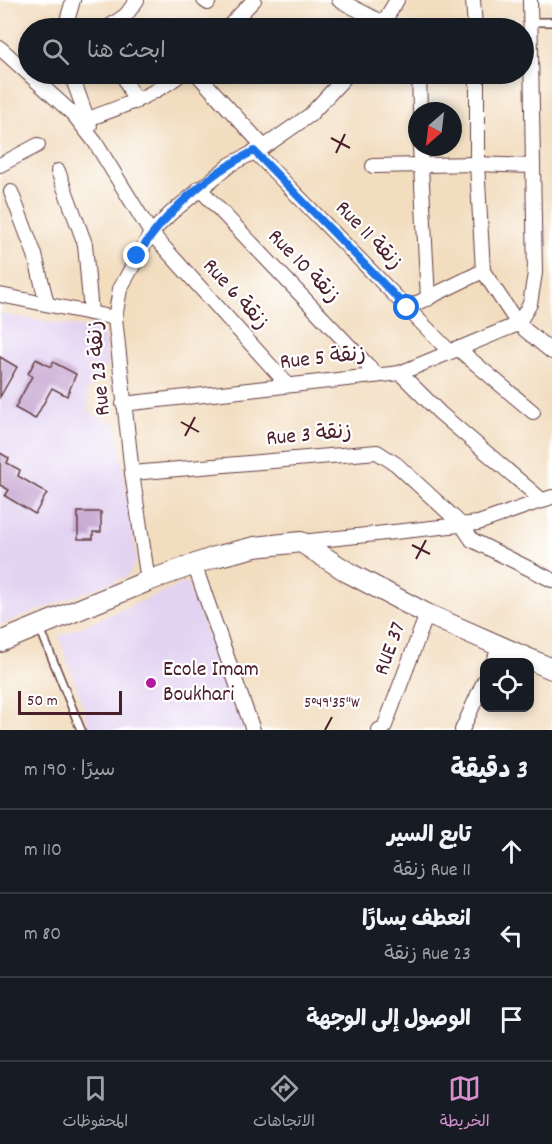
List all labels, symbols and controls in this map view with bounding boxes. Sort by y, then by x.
search box [18,18,534,84]
icon: search [39,35,72,68]
text: ابحث هنا [87,37,166,68]
north arrow [408,102,462,156]
street label: Rue 11 زنقة [327,194,409,278]
street label: Rue 10 زنقة [260,223,346,311]
route end [123,242,149,268]
street label: Rue 6 زنقة [194,252,276,338]
route start [393,294,419,320]
street label: Rue 23 زنقة [80,319,120,417]
street label: Rue 5 زنقة [279,339,367,379]
street label: Rue 3 زنقة [265,417,353,455]
street label: RUE 37 [367,618,415,680]
place label: Ecole Imam Boukhari [163,655,259,711]
map controls [480,658,534,712]
button: locate [480,658,534,712]
marker: Ecole Imam Boukhari [144,676,158,690]
scale bar [18,688,122,716]
text: 50 m [27,690,58,713]
text: 5°49'35"W [304,693,360,715]
text: 3 دقيقة [451,753,528,790]
text: سيرًا · 190 m [24,757,115,785]
text: تابع السير [388,821,471,852]
icon: ahead [495,835,528,868]
text: 110 m [24,837,62,865]
text: Rue 11 زنقة [393,857,471,885]
text: انعطف يسارًا [362,905,471,936]
icon: left [495,919,528,952]
text: 80 m [24,921,61,949]
text: Rue 23 زنقة [384,941,471,969]
icon: arrive [495,1003,528,1036]
text: الوصول إلى الوجهة [306,1005,471,1036]
tab: المحفوظات [62,1072,128,1135]
tab: الاتجاهات [253,1072,315,1135]
tab: الخريطة [440,1072,490,1135]

